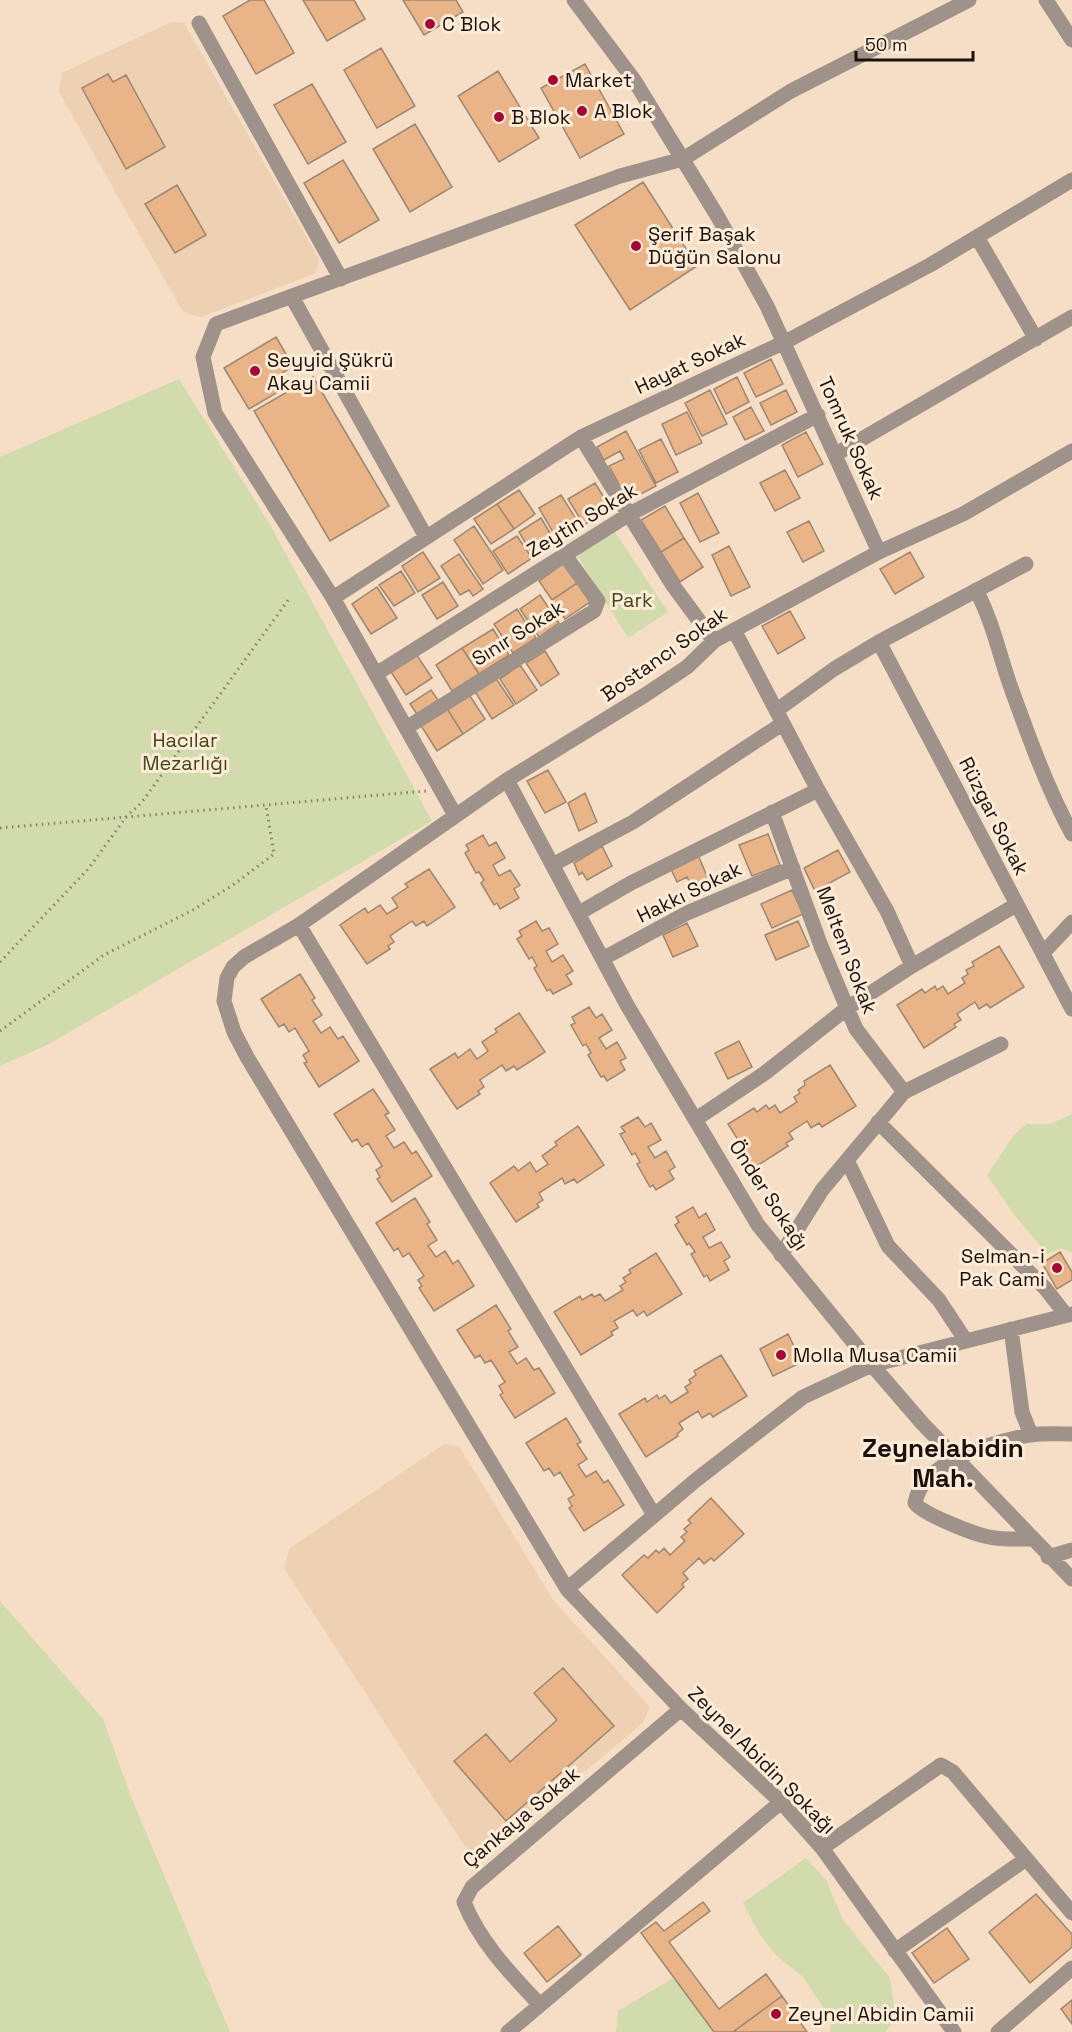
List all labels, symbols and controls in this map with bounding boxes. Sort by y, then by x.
place label: C Blok [442,11,501,37]
marker: C Blok [423,17,437,31]
scale bar [856,24,973,62]
text: 50 m [865,33,907,56]
place label: Market [565,67,632,93]
marker: Market [546,73,560,87]
place label: A Blok [594,98,653,124]
place label: B Blok [511,104,571,130]
marker: A Blok [575,104,589,118]
marker: B Blok [492,110,506,124]
place label: Şerif Başak Düğün Salonu [648,221,781,270]
marker: Şerif Başak Düğün Salonu [629,239,643,253]
street label: Hayat Sokak [630,326,750,400]
place label: Seyyid Şükrü Akay Camii [267,347,394,396]
marker: Seyyid Şükrü Akay Camii [248,364,262,378]
street label: Tomruk Sokak [812,372,890,504]
street label: Zeytin Sokak [522,477,642,563]
park label: Park [611,587,653,613]
street label: Sınır Sokak [467,594,569,672]
street label: Bostancı Sokak [596,601,732,707]
park label: Hacılar Mezarlığı [142,727,228,776]
street label: Rüzgar Sokak [953,752,1035,880]
street label: Hakkı Sokak [632,855,746,929]
street label: Meltem Sokak [811,883,883,1018]
street label: Önder Sokağı [723,1135,815,1255]
place label: Selman-i Pak Cami [959,1243,1045,1292]
marker: Selman-i Pak Cami [1050,1261,1064,1275]
place label: Molla Musa Camii [793,1342,957,1368]
marker: Molla Musa Camii [774,1348,788,1362]
district label: Zeynelabidin Mah. [862,1431,1024,1495]
street label: Zeynel Abidin Sokağı [683,1681,841,1839]
street label: Çankaya Sokak [457,1760,585,1873]
place label: Zeynel Abidin Camii [788,2001,974,2027]
marker: Zeynel Abidin Camii [769,2007,783,2021]

